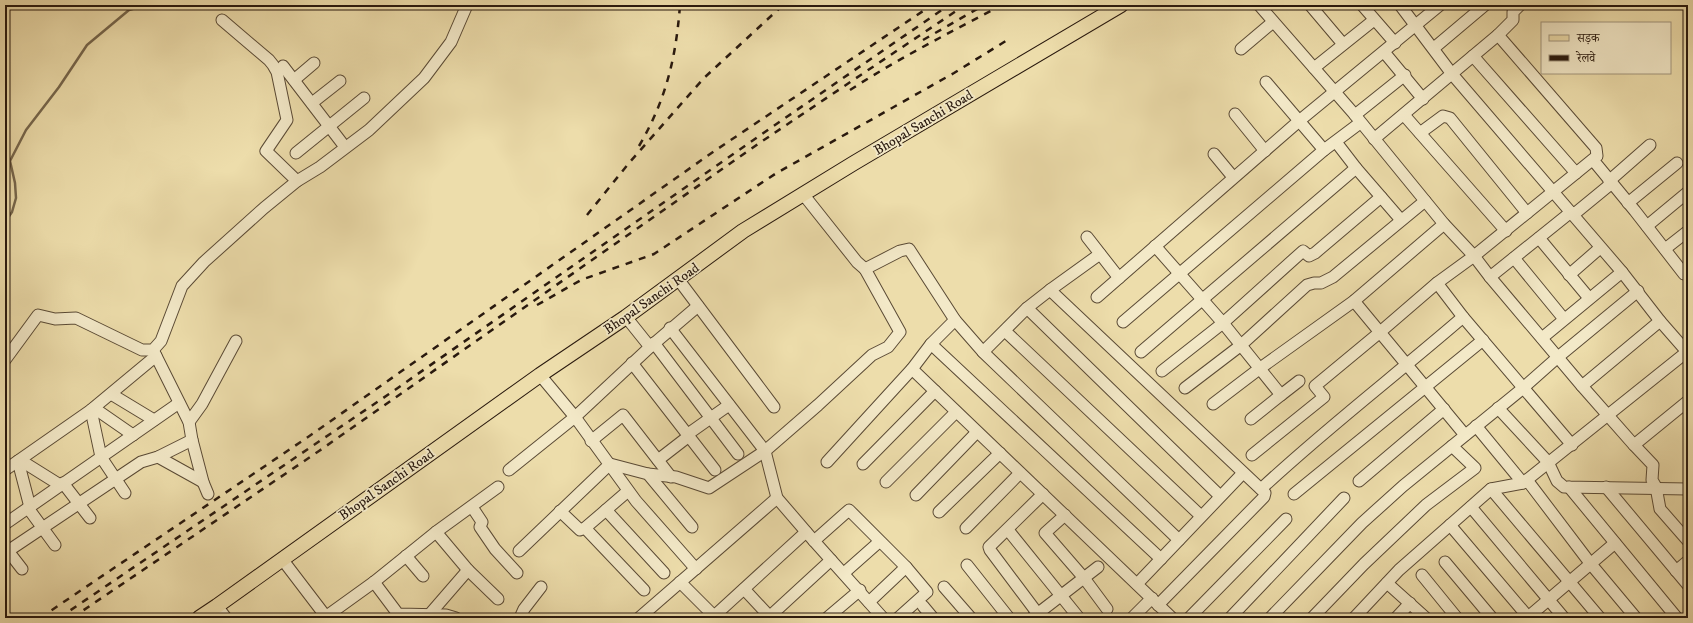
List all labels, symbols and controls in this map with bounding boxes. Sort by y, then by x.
legend [1541,22,1671,74]
text: सड़क [1576,31,1601,46]
text: रेलवे [1575,50,1596,66]
street label: Bhopal Sanchi Road [871,86,976,160]
street label: Bhopal Sanchi Road [600,259,703,338]
street label: Bhopal Sanchi Road [335,445,438,524]

